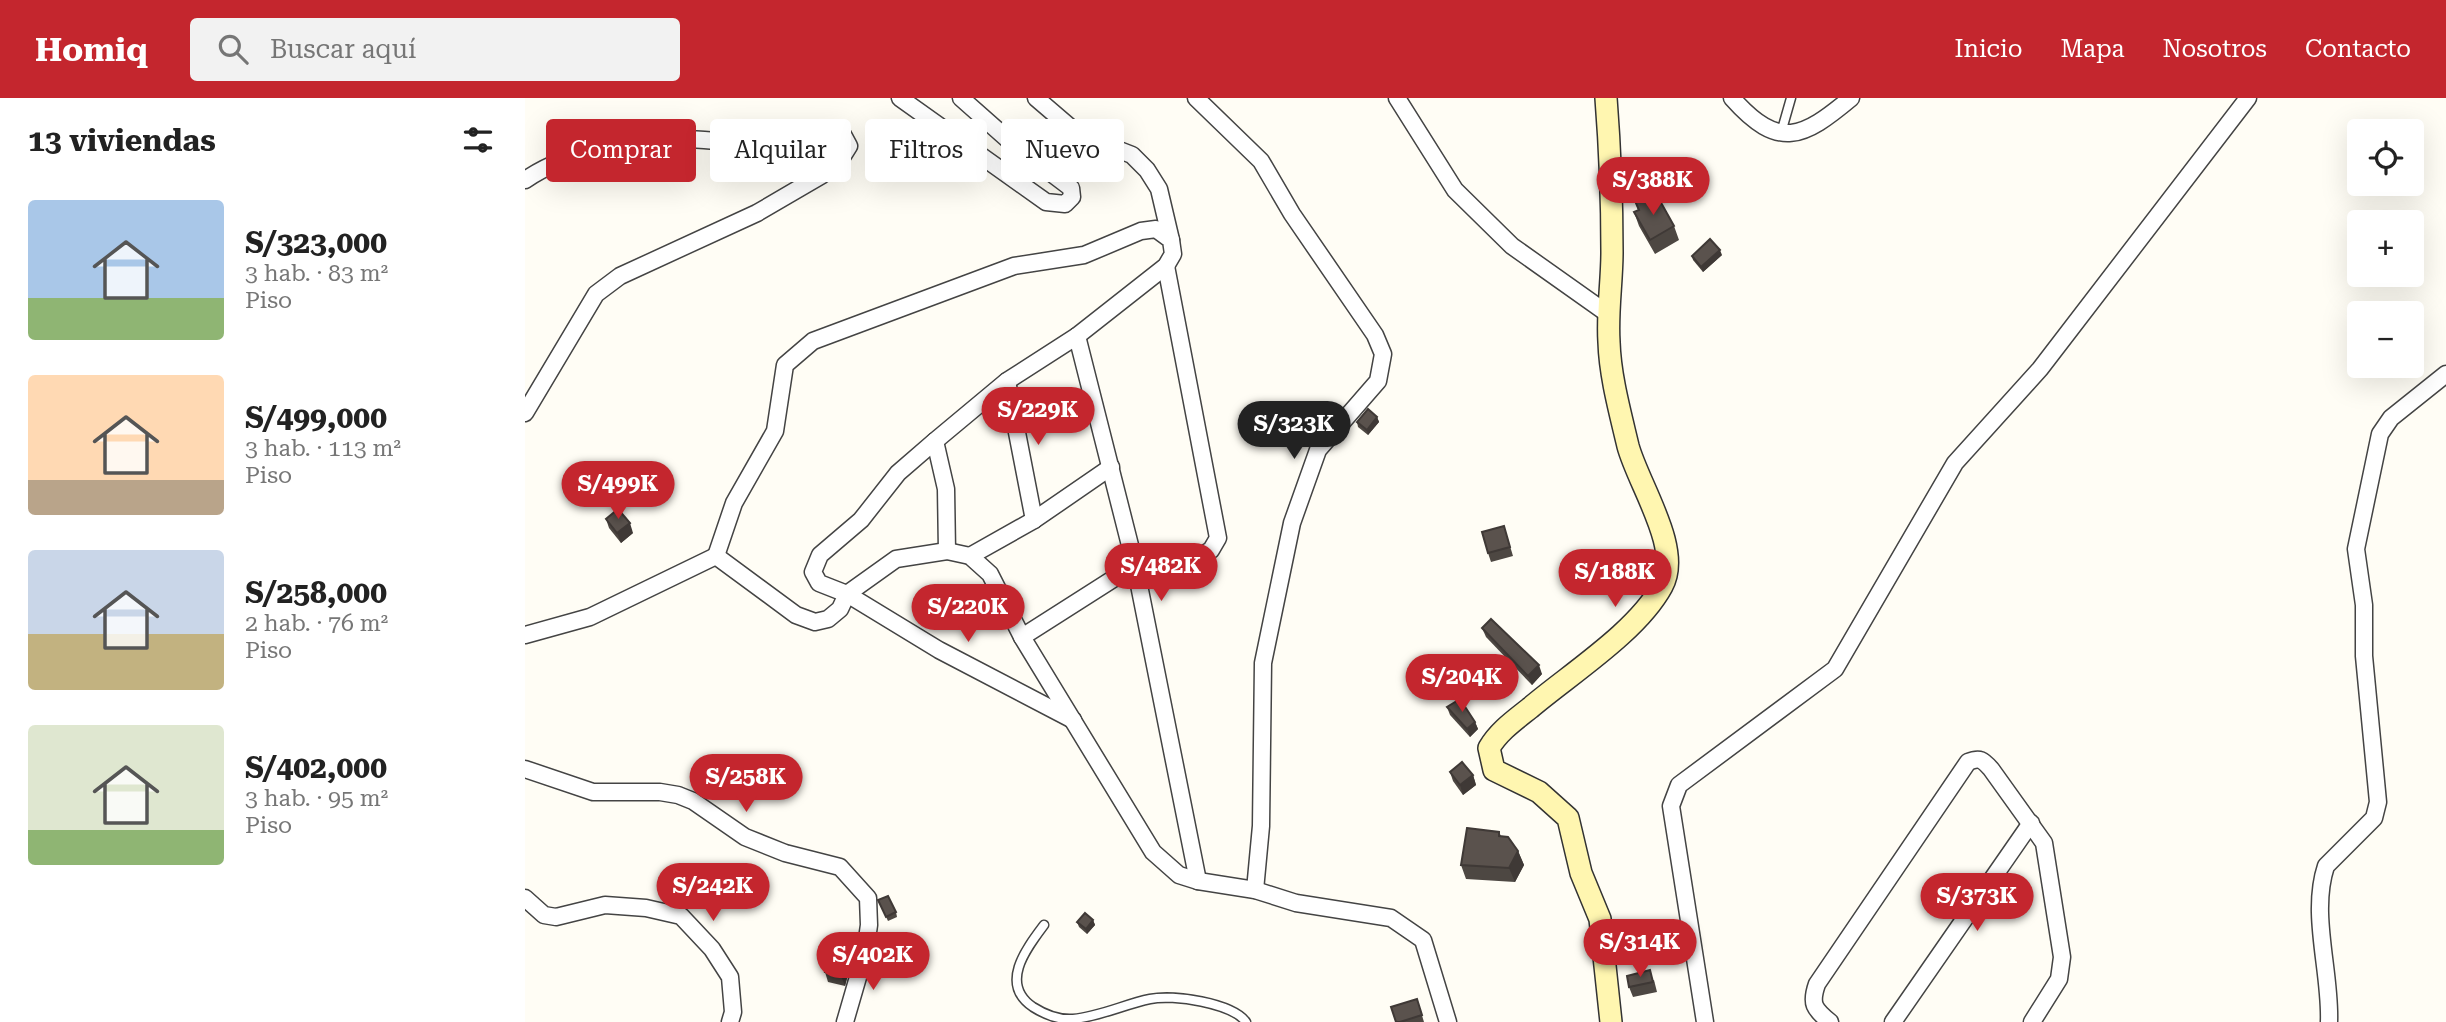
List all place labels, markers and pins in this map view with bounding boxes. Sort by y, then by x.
pin: S/388K [1596,158,1710,217]
pin: S/229K [981,388,1095,447]
pin: S/323K [1237,402,1351,461]
pin: S/499K [561,462,675,521]
pin: S/482K [1104,544,1218,603]
pin: S/188K [1558,550,1672,609]
pin: S/220K [911,584,1025,644]
pin: S/204K [1405,654,1519,714]
pin: S/258K [689,754,803,814]
pin: S/242K [656,864,770,923]
pin: S/373K [1920,874,2034,933]
pin: S/314K [1583,920,1697,979]
pin: S/402K [816,932,930,992]

